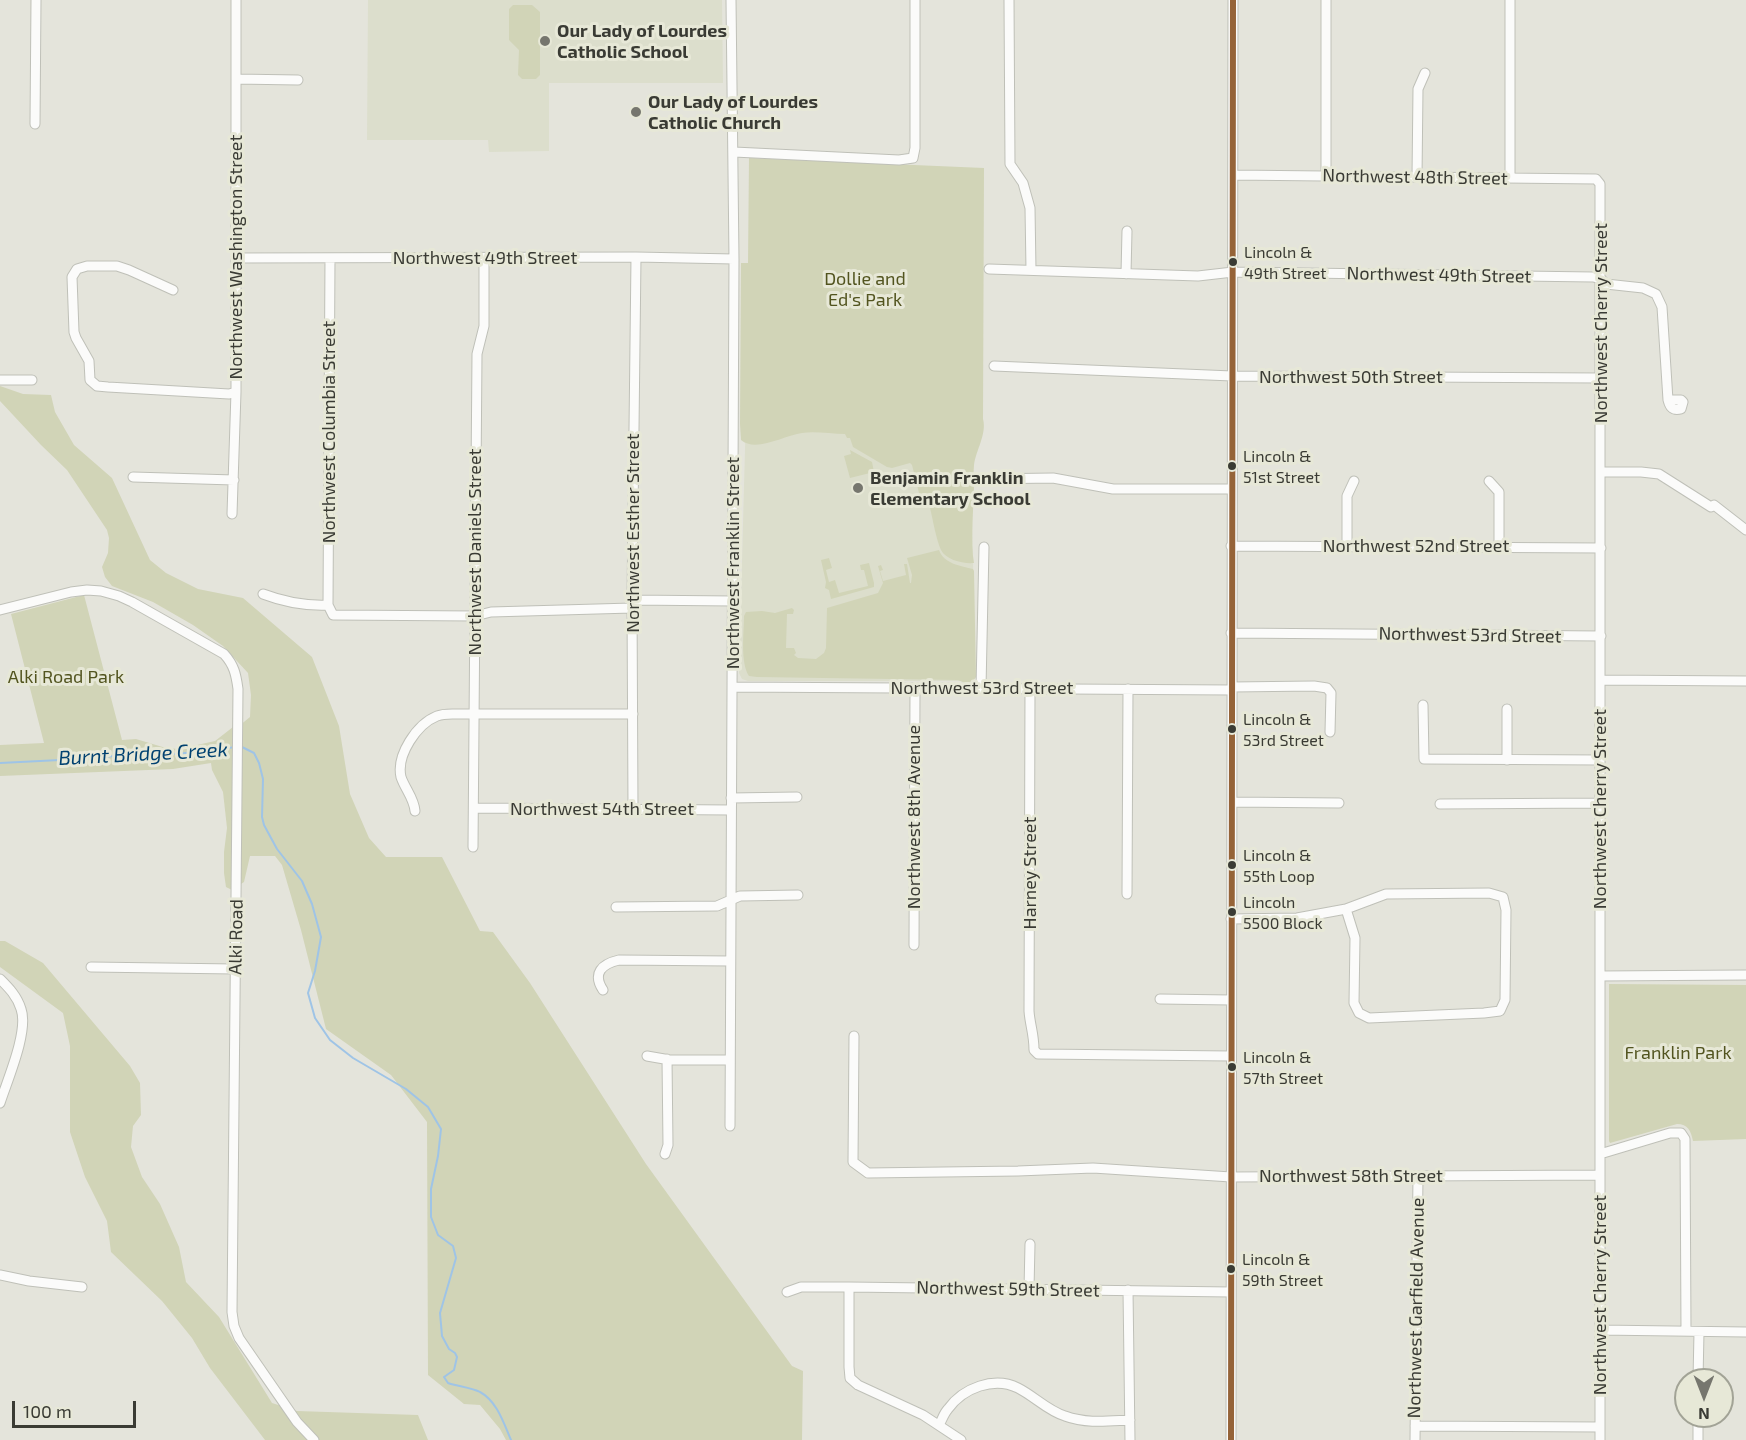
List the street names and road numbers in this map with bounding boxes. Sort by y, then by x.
street label: Northwest Washington Street [225,135,247,379]
street label: Northwest 48th Street [1322,165,1508,189]
street label: Northwest Cherry Street [1590,223,1612,423]
street label: Northwest 49th Street [393,247,577,269]
street label: Northwest 49th Street [1347,263,1531,287]
street label: Northwest Columbia Street [318,321,340,543]
street label: Northwest 50th Street [1259,366,1443,388]
street label: Northwest Esther Street [622,433,644,633]
street label: Northwest Daniels Street [464,449,486,655]
street label: Northwest Franklin Street [722,457,744,669]
street label: Northwest 52nd Street [1323,535,1509,557]
street label: Northwest 53rd Street [1378,623,1562,647]
street label: Northwest 53rd Street [891,677,1073,699]
street label: Northwest Cherry Street [1589,709,1611,909]
street label: Northwest 8th Avenue [903,725,925,909]
street label: Northwest 54th Street [510,798,694,820]
street label: Harney Street [1019,817,1041,929]
street label: Alki Road [225,899,247,975]
street label: Northwest 58th Street [1259,1165,1443,1187]
street label: Northwest Cherry Street [1589,1195,1611,1395]
street label: Northwest Garfield Avenue [1403,1197,1429,1419]
street label: Northwest 59th Street [916,1277,1100,1301]

